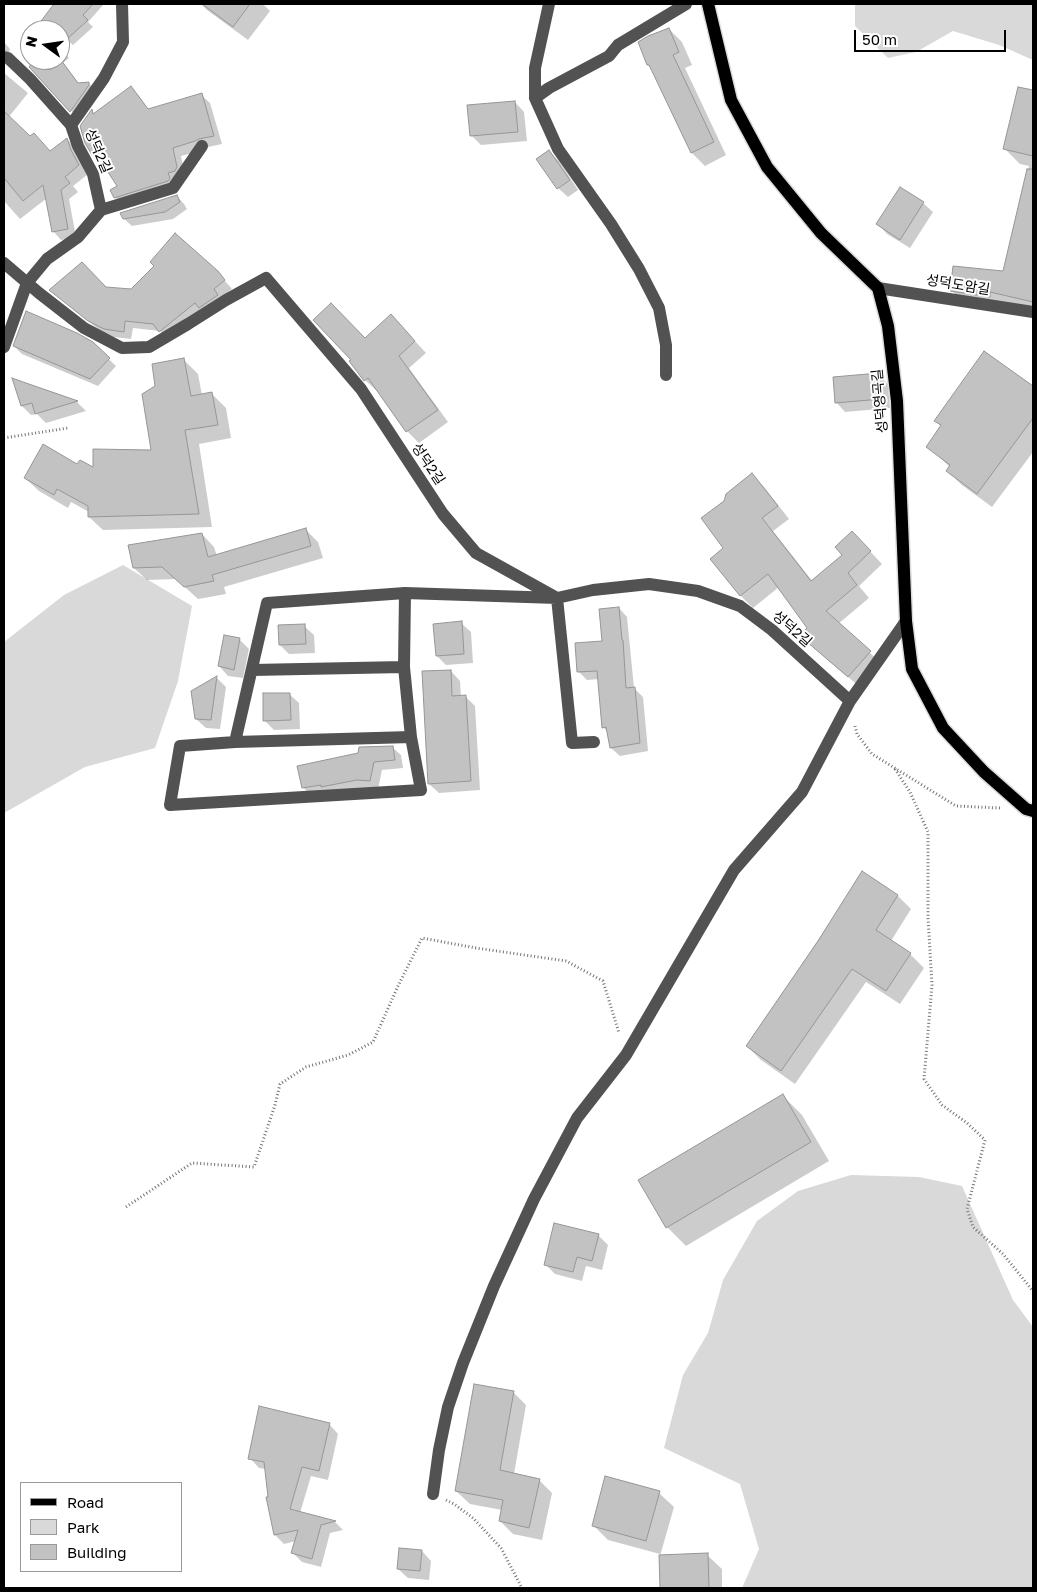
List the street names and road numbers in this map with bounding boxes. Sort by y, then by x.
street label: 성덕2길 [81,126,115,176]
street label: 성덕도암길 [925,272,991,298]
street label: 성덕영곡길 [869,368,891,434]
street label: 성덕2길 [408,440,448,488]
street label: 성덕2길 [769,607,815,651]

